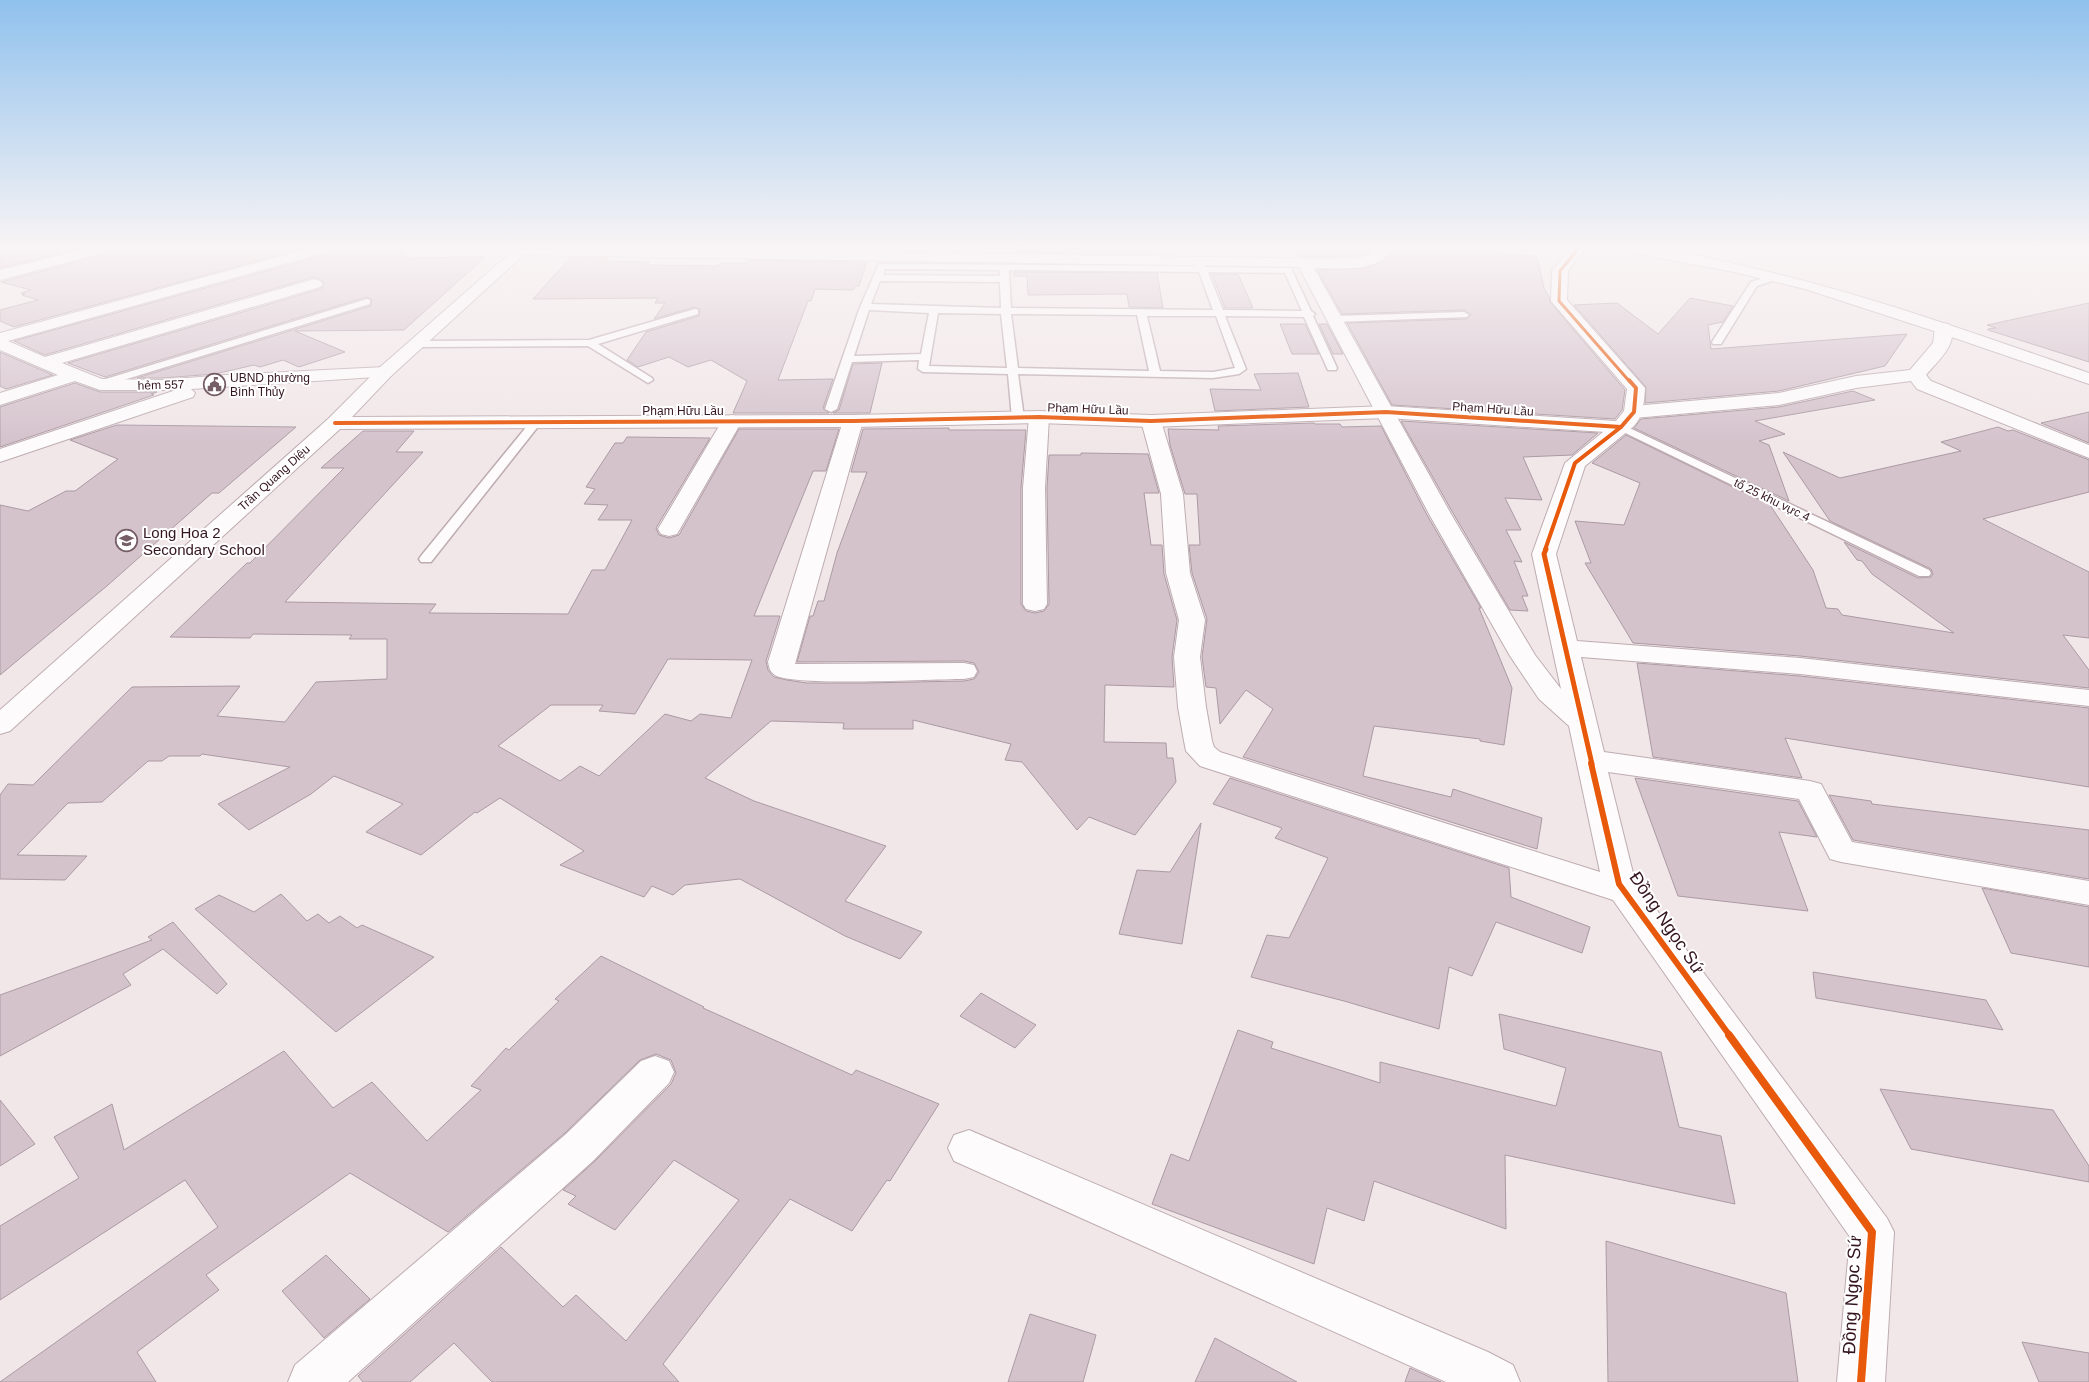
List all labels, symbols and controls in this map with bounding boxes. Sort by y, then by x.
place label: UBND phường Bình Thủy [230,371,310,399]
public building icon: UBND phường Bình Thủy [202,373,226,397]
street label: hẻm 557 [137,377,185,393]
street label: Phạm Hữu Lầu [1452,399,1534,419]
street label: Phạm Hữu Lầu [1047,401,1129,417]
street label: Phạm Hữu Lầu [642,404,724,418]
street label: Trần Quang Diệu [235,442,313,514]
street label: tổ 25 khu vực 4 [1732,476,1813,525]
place label: Long Hoa 2 Secondary School [143,524,265,558]
school or university icon: Long Hoa 2 Secondary School [115,529,139,553]
street label: Đồng Ngọc Sứ [1625,868,1709,978]
street label: Đồng Ngọc Sứ [1839,1235,1865,1355]

